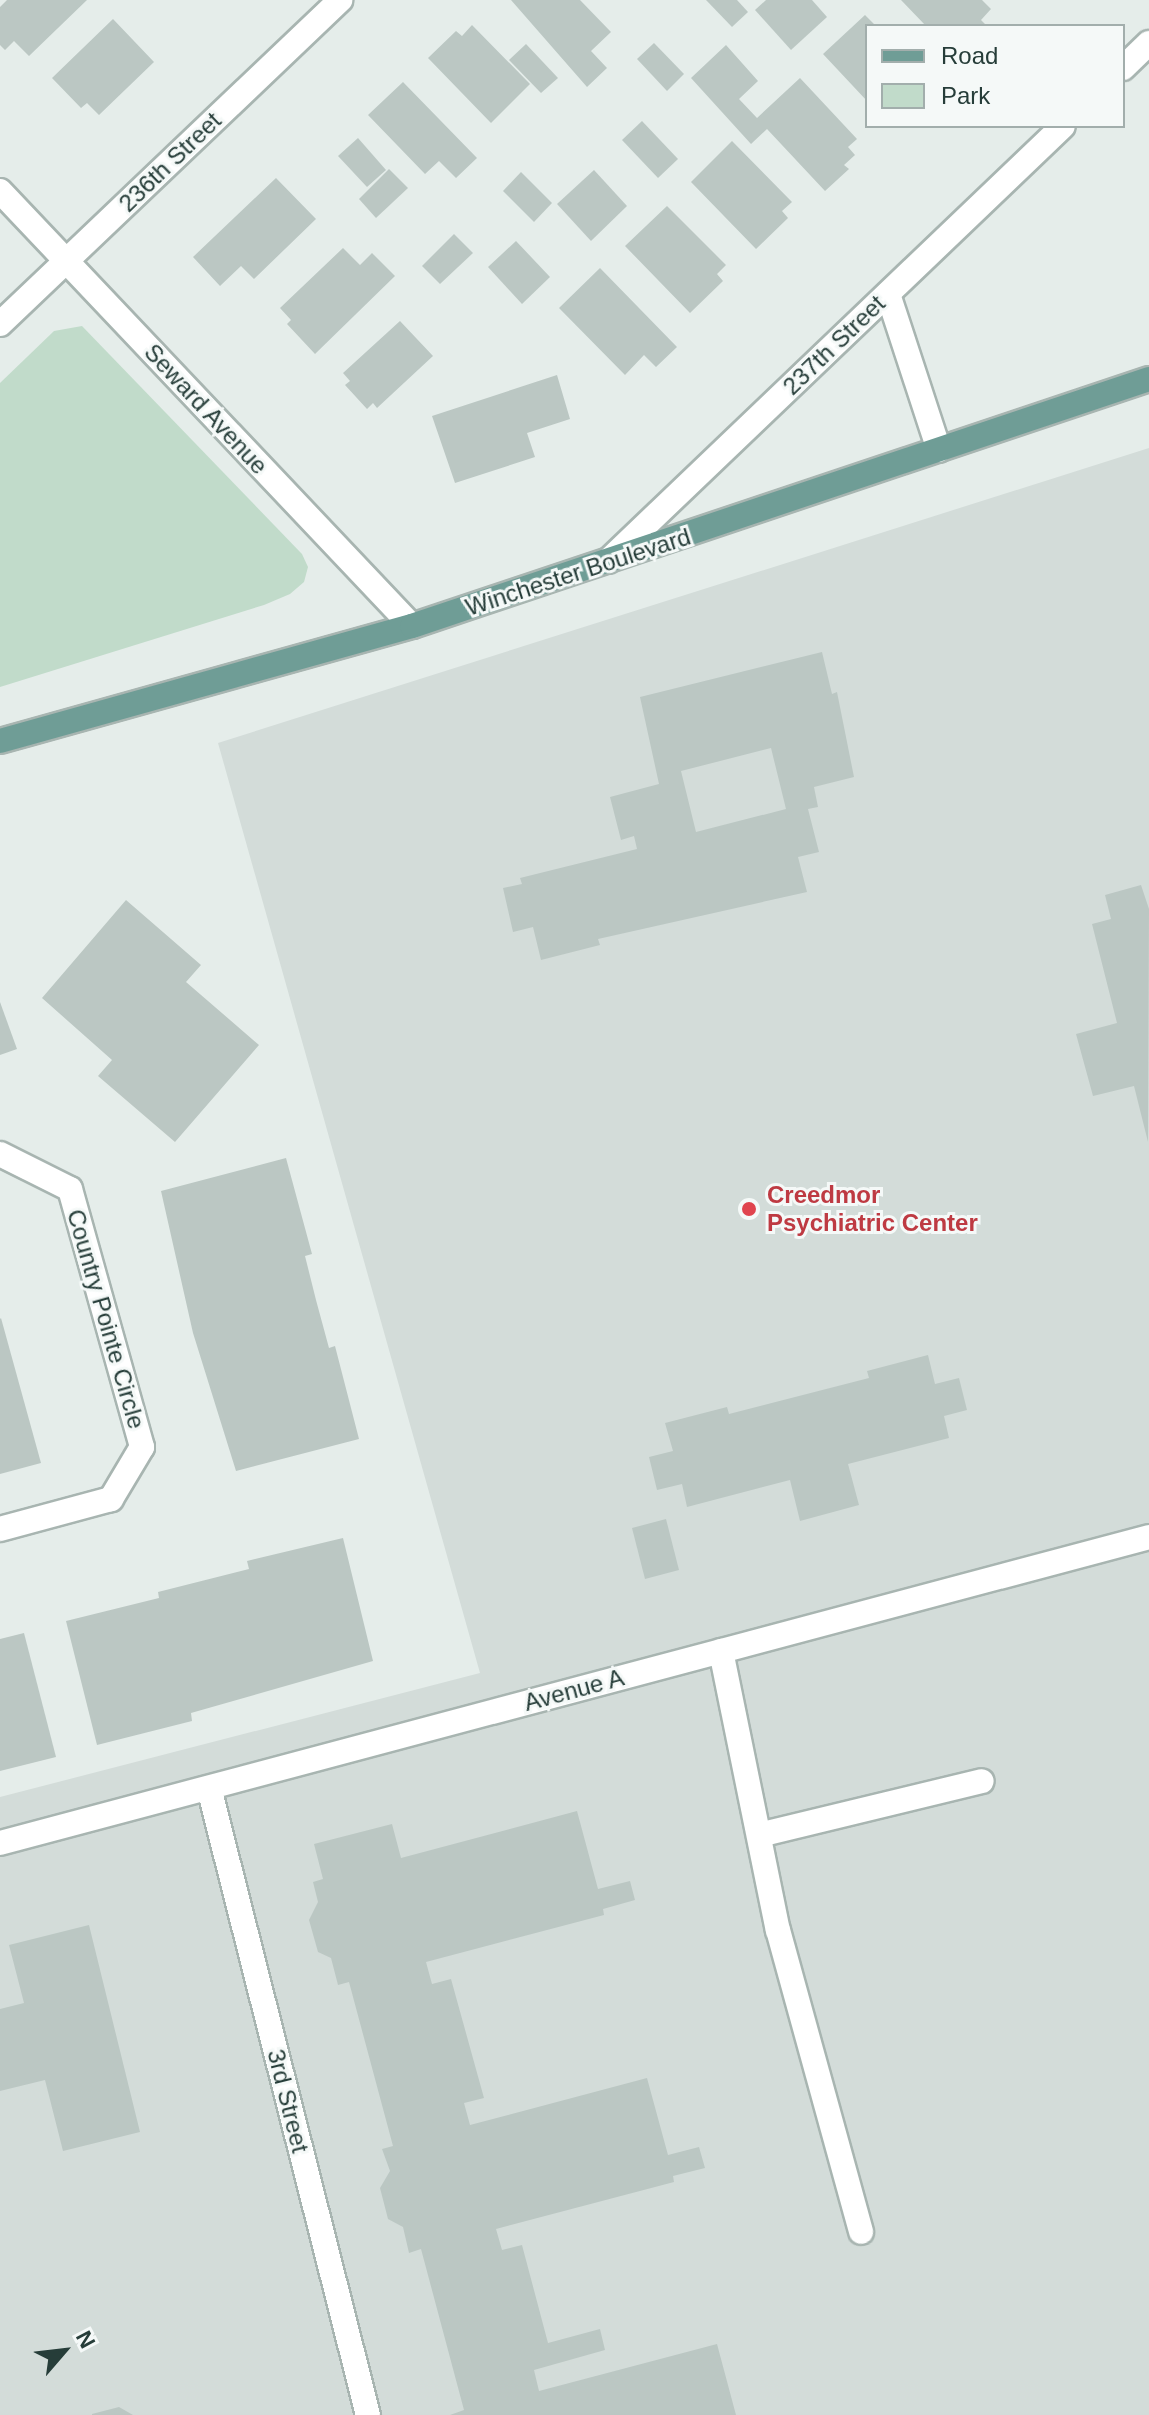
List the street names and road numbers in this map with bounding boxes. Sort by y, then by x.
street label: 236th Street [113,106,227,218]
street label: 237th Street [777,289,891,401]
street label: Seward Avenue [138,337,274,481]
street label: Winchester Boulevard [462,522,694,622]
street label: Country Pointe Circle [61,1206,151,1432]
street label: Avenue A [520,1663,628,1717]
street label: 3rd Street [261,2046,315,2156]

